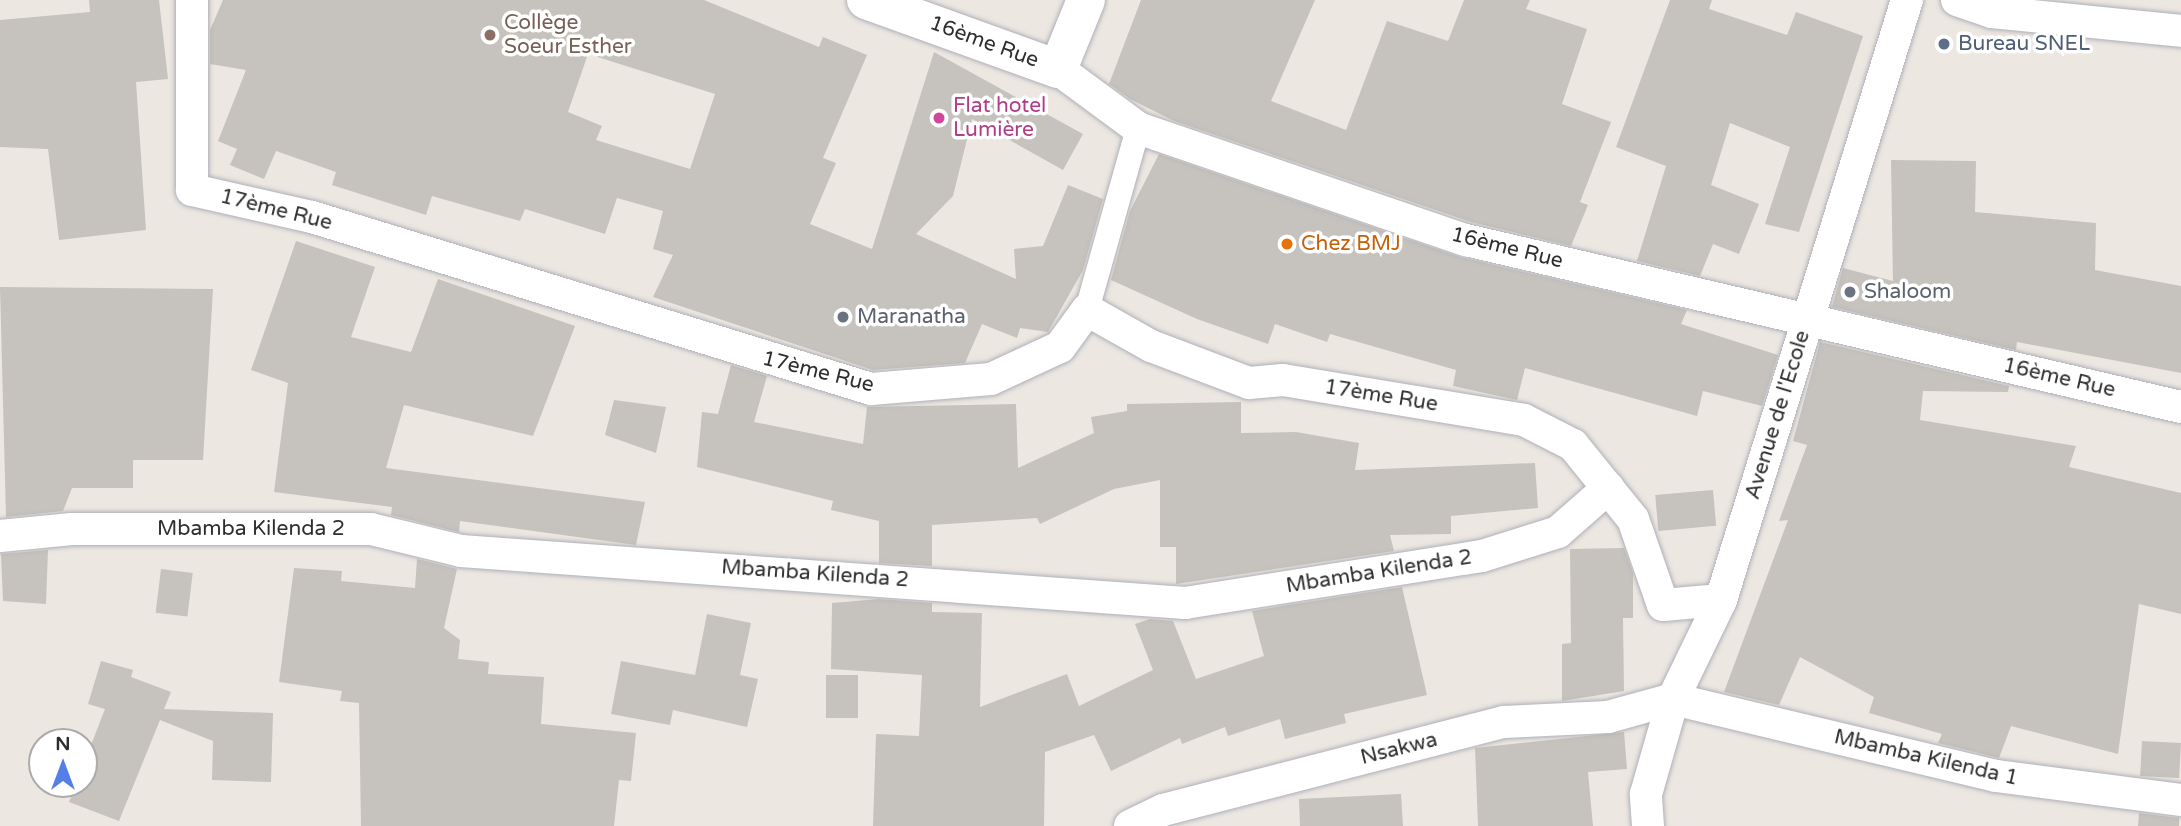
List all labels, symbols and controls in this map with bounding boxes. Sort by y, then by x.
place label: Collège Soeur Esther [504,10,632,60]
street label: 16ème Rue [926,11,1042,73]
marker: Collège Soeur Esther [482,27,498,43]
place label: Bureau SNEL [1958,31,2090,57]
marker: Bureau SNEL [1936,36,1952,52]
place label: Flat hotel Lumière [953,93,1046,143]
marker: Flat hotel Lumière [931,110,947,126]
street label: 17ème Rue [217,184,335,236]
street label: 16ème Rue [1448,222,1566,274]
place label: Chez BMJ [1301,231,1401,257]
marker: Chez BMJ [1279,236,1295,252]
place label: Shaloom [1864,279,1951,305]
marker: Shaloom [1842,284,1858,300]
place label: Maranatha [857,304,966,330]
marker: Maranatha [835,309,851,325]
street label: Avenue de l'Ecole [1740,328,1816,502]
street label: 17ème Rue [759,346,877,398]
street label: 16ème Rue [2000,353,2118,403]
street label: 17ème Rue [1322,375,1440,417]
street label: Mbamba Kilenda 2 [157,516,345,542]
street label: Mbamba Kilenda 2 [1284,545,1474,599]
street label: Mbamba Kilenda 2 [720,555,910,593]
street label: Mbamba Kilenda 1 [1832,725,2020,791]
street label: Nsakwa [1358,727,1440,771]
north arrow [28,728,98,798]
text: N [55,733,71,755]

